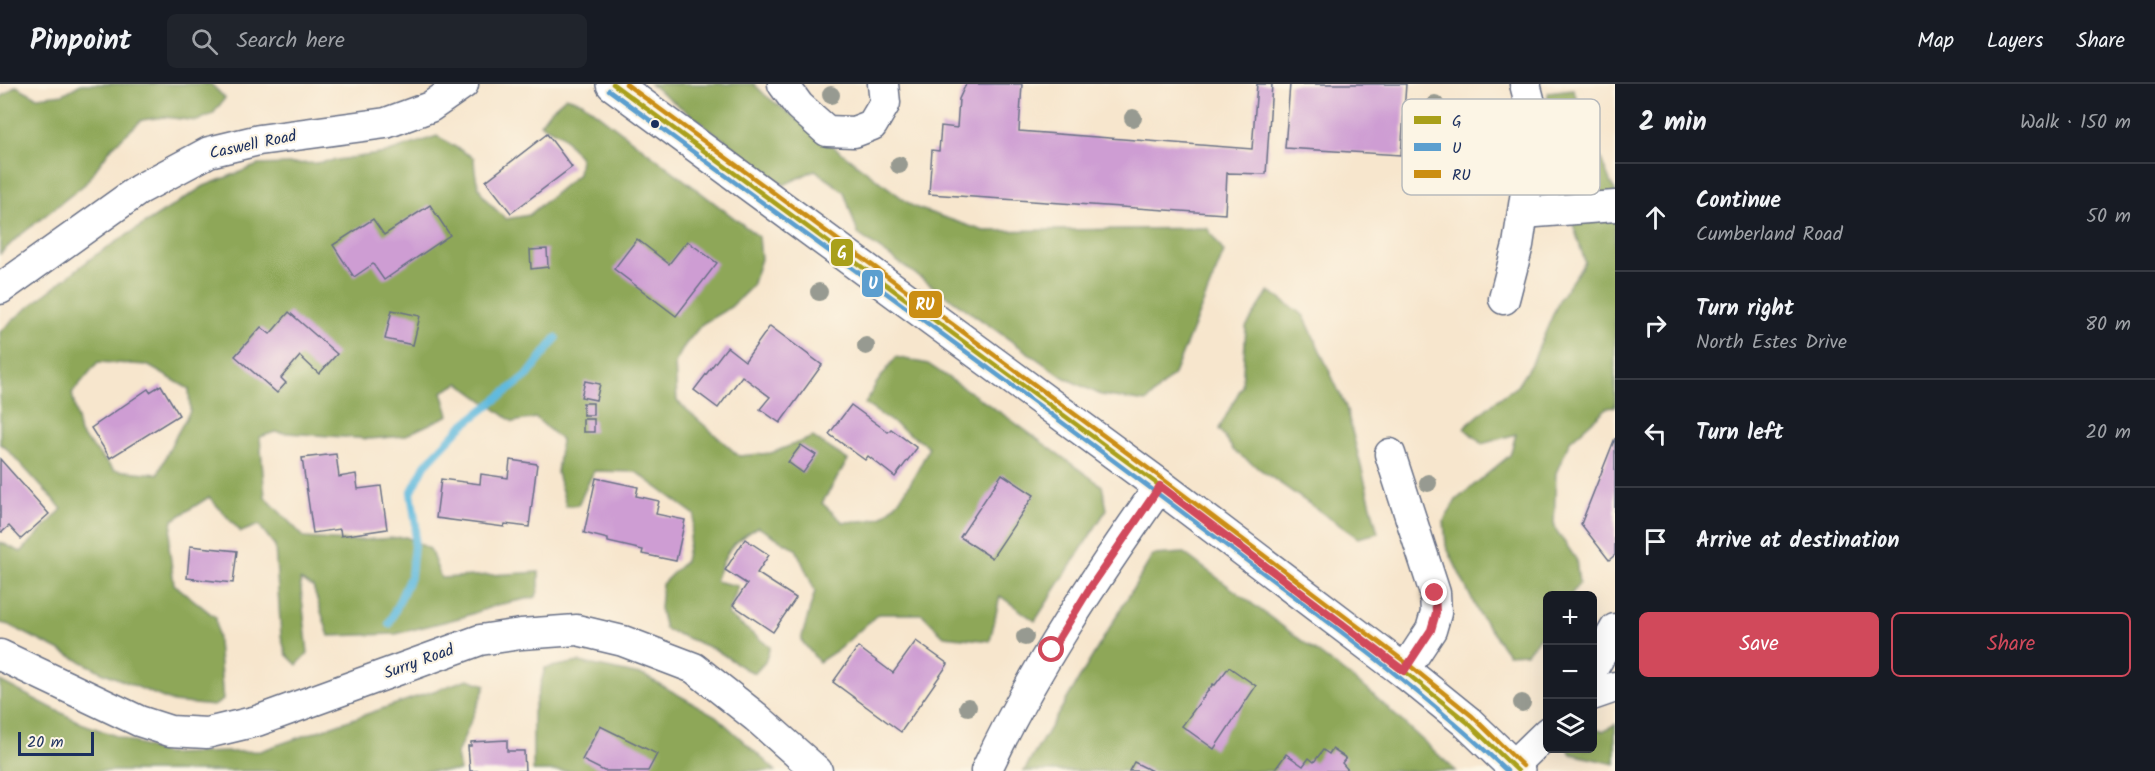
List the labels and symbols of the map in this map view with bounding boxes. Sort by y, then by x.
legend [1402,99,1600,195]
text: G [1452,109,1462,134]
unlabelled marker [649,118,661,130]
street label: Caswell Road [207,123,300,166]
text: U [1452,136,1462,161]
text: RU [1452,163,1471,188]
line badge: G [830,238,854,267]
text: G [837,241,847,266]
line badge: U [861,269,884,298]
text: U [868,272,878,297]
line badge: RU [908,290,943,319]
text: RU [915,293,935,318]
route end [1421,579,1447,605]
route start [1038,636,1064,662]
street label: Surry Road [381,637,458,686]
scale bar [18,729,94,756]

